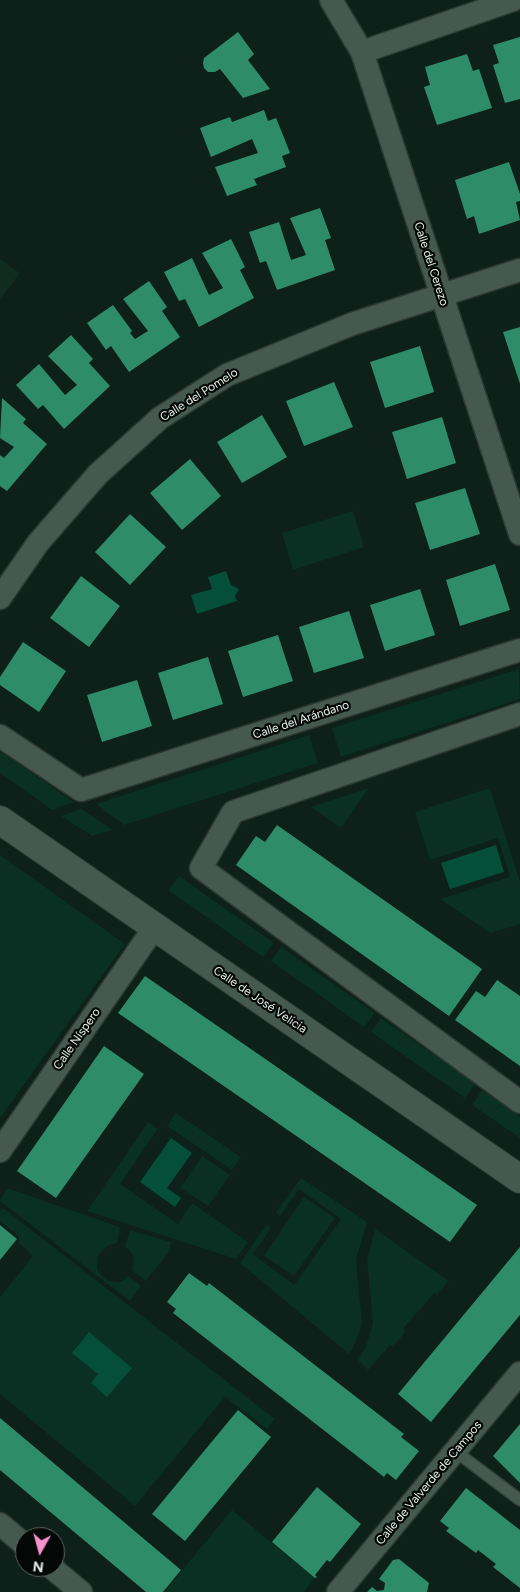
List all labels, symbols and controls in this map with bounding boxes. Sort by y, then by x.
street label: Calle del Cerezo [411,220,451,308]
street label: Calle del Pomelo [157,365,241,425]
street label: Calle del Arándano [251,698,351,742]
street label: Calle de José Velicia [211,963,309,1037]
street label: Calle Níspero [50,1005,104,1073]
street label: Calle de Valverde de Campos [373,1418,485,1548]
north arrow [15,1527,65,1577]
text: N [32,1557,45,1575]

